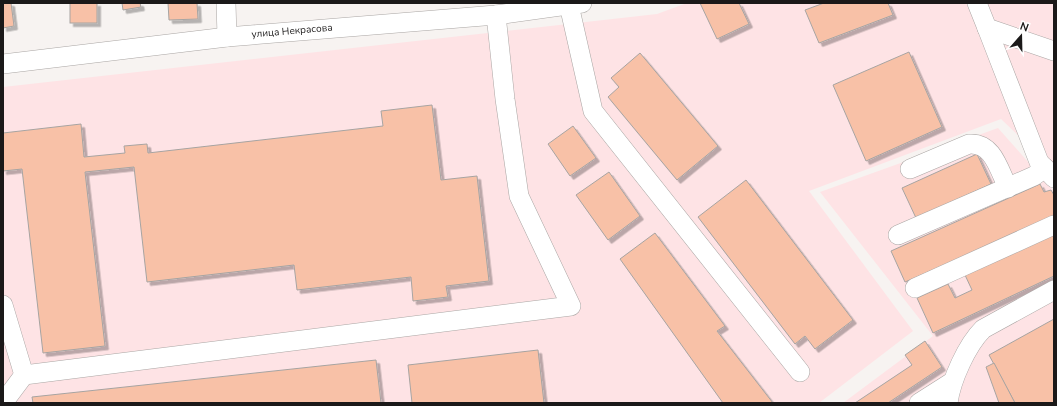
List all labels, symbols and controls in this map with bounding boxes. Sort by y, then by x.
north arrow [1001,16,1041,56]
text: N [1018,19,1031,36]
street label: улица Некрасова [251,20,333,42]

